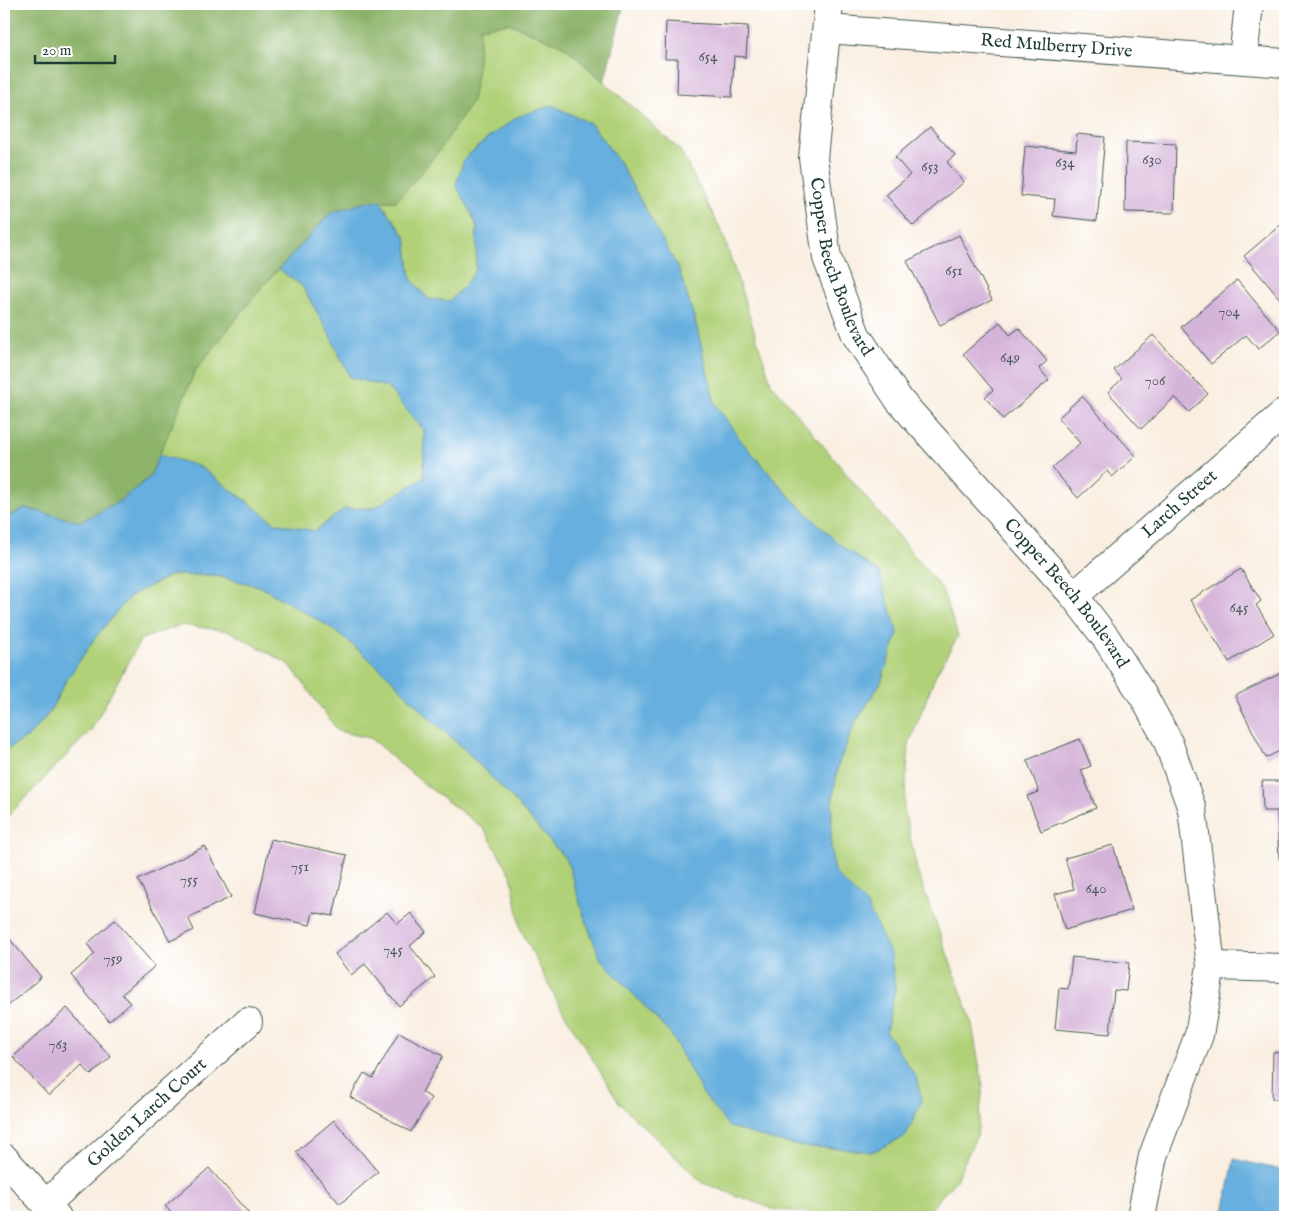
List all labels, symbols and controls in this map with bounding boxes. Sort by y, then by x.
street label: Red Mulberry Drive [980,29,1133,63]
scale bar [35,32,115,64]
text: 20 m [42,41,72,60]
house number: 654 [698,47,718,66]
house number: 630 [1142,150,1162,169]
house number: 634 [1055,153,1075,172]
house number: 653 [921,157,939,176]
street label: Copper Beech Boulevard [804,176,879,361]
house number: 651 [945,261,963,280]
house number: 704 [1218,302,1241,321]
house number: 649 [1000,348,1020,367]
house number: 706 [1145,371,1166,390]
street label: Larch Street [1137,465,1222,543]
street label: Copper Beech Boulevard [999,514,1134,673]
house number: 645 [1229,598,1249,617]
house number: 751 [291,857,309,876]
house number: 755 [180,870,199,889]
house number: 640 [1085,879,1107,898]
house number: 745 [383,940,403,959]
house number: 759 [104,949,123,968]
house number: 763 [49,1035,67,1054]
street label: Golden Larch Court [82,1053,212,1173]

